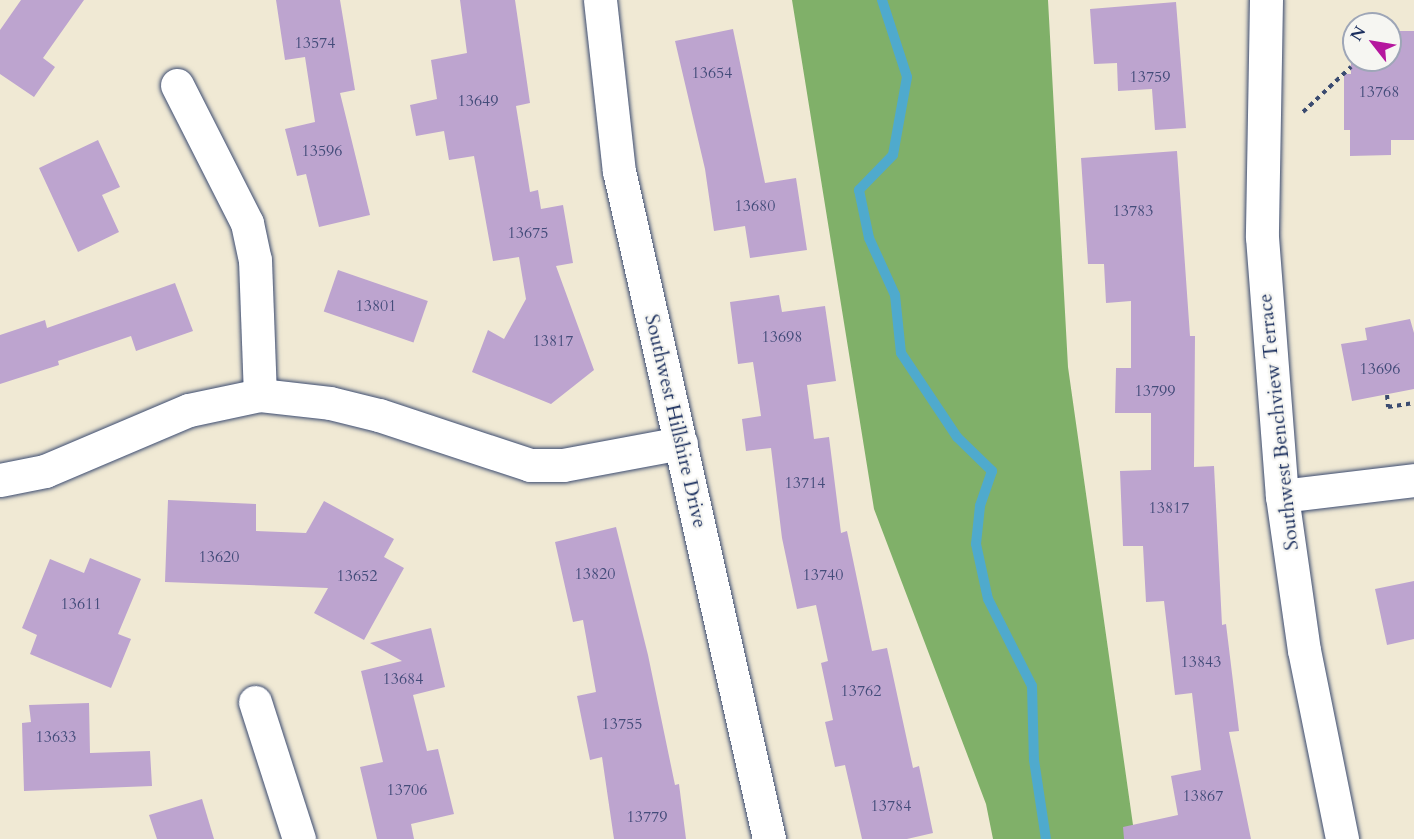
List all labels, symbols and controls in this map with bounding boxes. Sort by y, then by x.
north arrow [1342,12,1402,72]
text: N [1345,22,1371,45]
house number: 13574 [295,33,335,53]
house number: 13654 [692,63,732,83]
house number: 13759 [1130,67,1170,87]
house number: 13768 [1359,82,1399,102]
house number: 13649 [458,91,498,111]
house number: 13596 [302,141,342,161]
house number: 13680 [735,196,775,216]
house number: 13783 [1113,201,1153,221]
house number: 13675 [508,223,548,243]
street label: Southwest Benchview Terrace [1253,292,1303,552]
house number: 13801 [356,296,396,316]
street label: Southwest Hillshire Drive [640,312,712,530]
house number: 13698 [762,327,802,347]
house number: 13817 [533,331,573,351]
house number: 13696 [1360,359,1400,379]
house number: 13799 [1135,381,1175,401]
house number: 13714 [785,473,825,493]
house number: 13817 [1149,498,1189,518]
house number: 13620 [199,547,239,567]
house number: 13820 [575,564,615,584]
house number: 13740 [803,565,843,585]
house number: 13652 [337,566,377,586]
house number: 13611 [61,594,101,614]
house number: 13843 [1181,652,1221,672]
house number: 13684 [383,669,423,689]
house number: 13762 [841,681,881,701]
house number: 13755 [602,714,642,734]
house number: 13633 [36,727,76,747]
house number: 13706 [387,780,427,800]
house number: 13867 [1183,786,1223,806]
house number: 13784 [871,796,911,816]
house number: 13779 [627,807,667,827]

